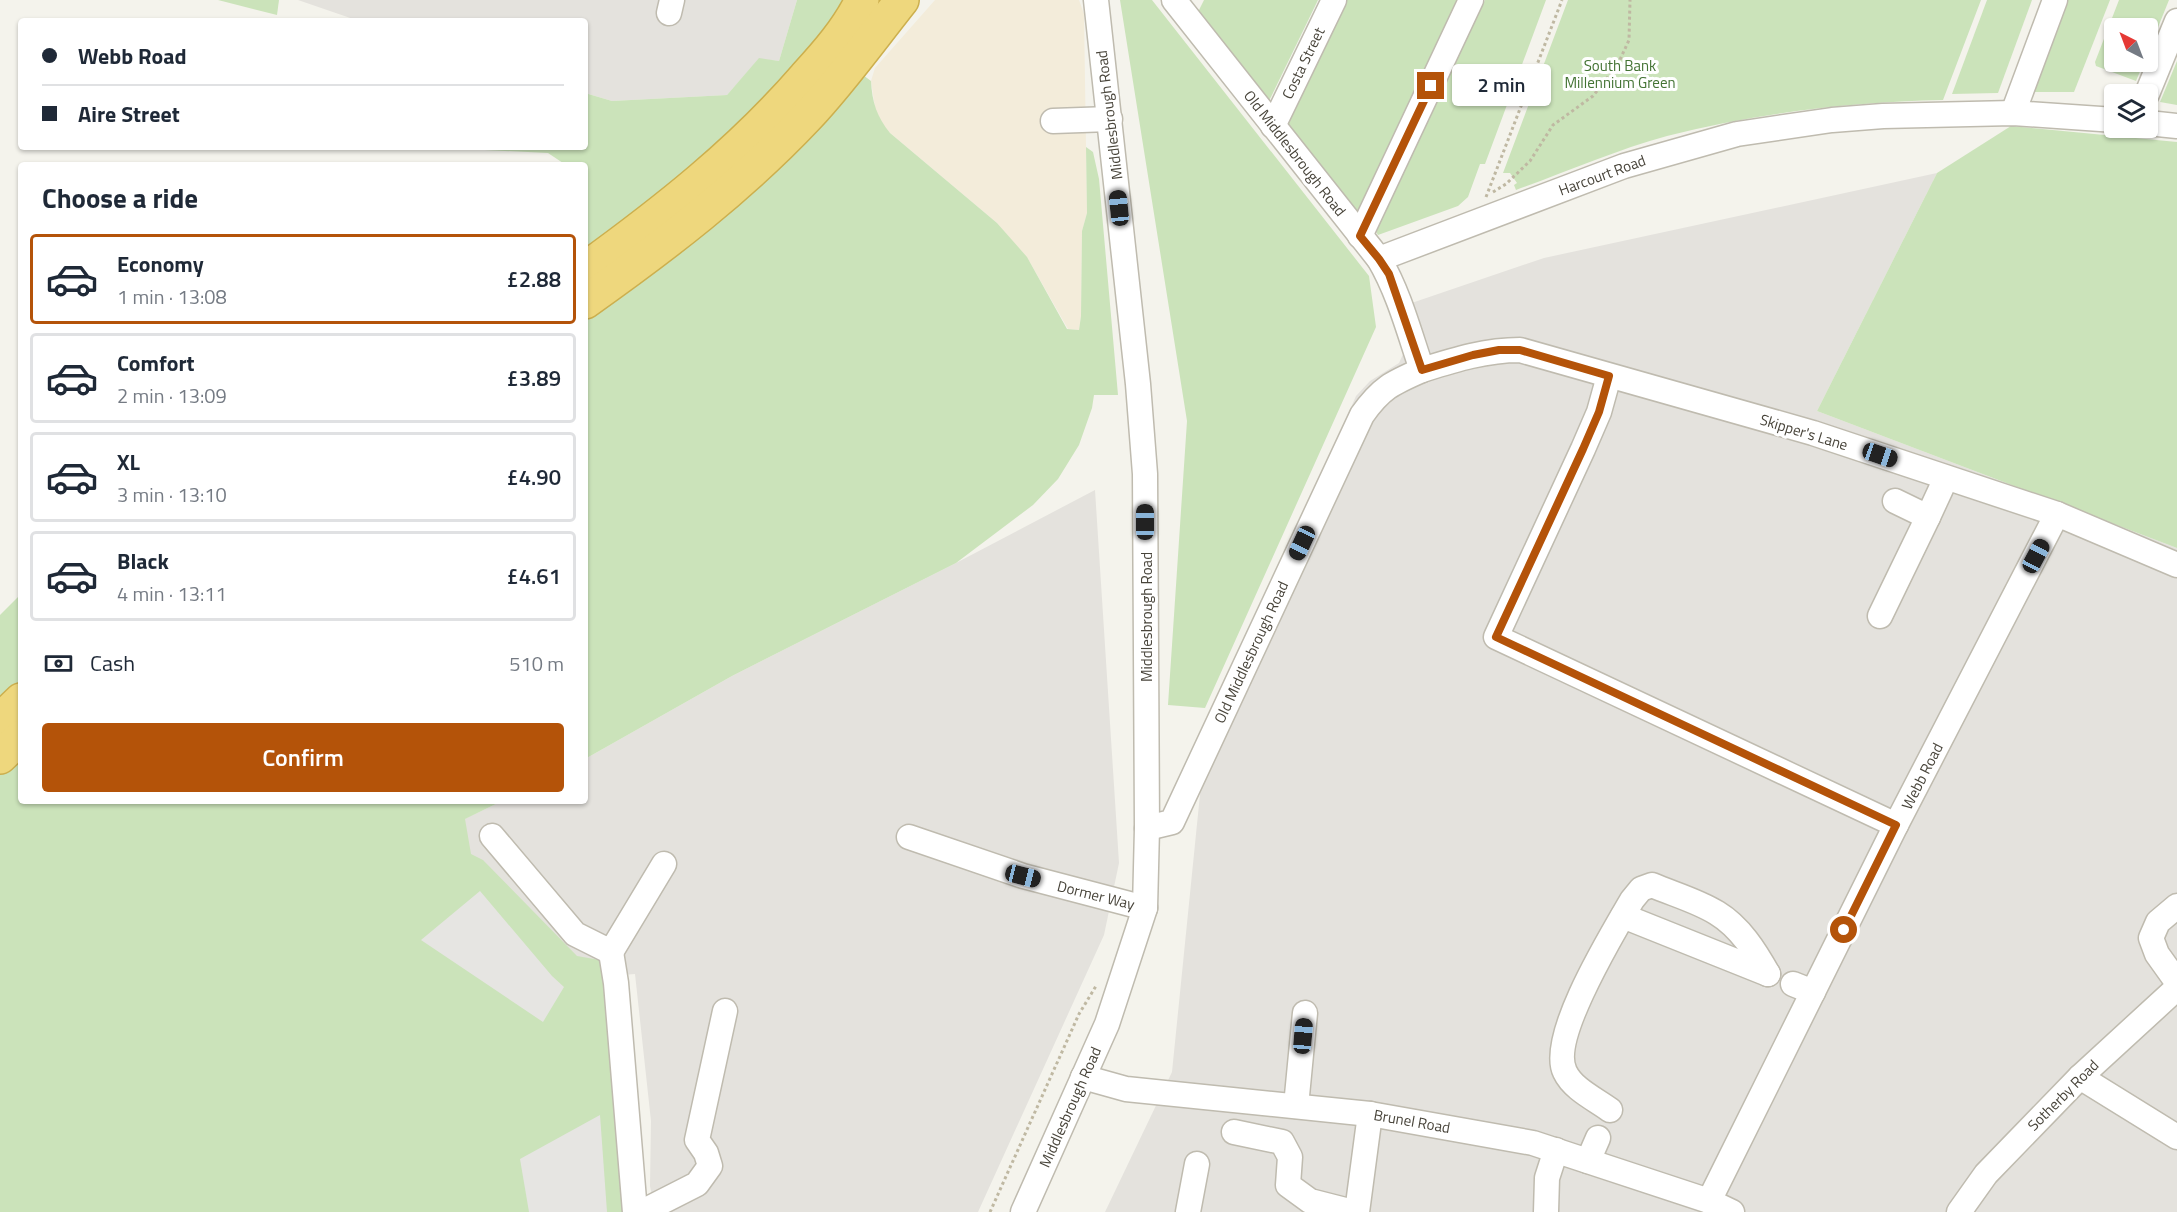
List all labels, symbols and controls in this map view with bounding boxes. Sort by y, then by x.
north arrow [2104,18,2158,72]
map controls [2104,18,2158,138]
street label: Costa Street [1276,22,1331,103]
text: Webb Road [78,39,187,73]
street label: Middlesbrough Road [1090,49,1128,181]
park label: South Bank Millennium Green [1564,54,1676,94]
callout: 2 min [1452,65,1551,107]
text: 2 min [1477,69,1526,100]
route end [1417,72,1444,99]
button: layers [2104,84,2158,138]
street label: Old Middlesbrough Road [1238,85,1352,221]
text: Aire Street [78,97,180,131]
street label: Harcourt Road [1555,149,1649,201]
text: Choose a ride [42,177,198,218]
car [1108,189,1130,227]
text: Economy [117,247,204,281]
icon: car [45,252,99,306]
text: £2.88 [506,262,561,296]
text: 1 min · 13:08 [117,281,227,312]
text: Comfort [117,346,195,380]
icon: car [45,351,99,405]
text: £3.89 [506,361,561,395]
text: 2 min · 13:09 [117,380,227,411]
street label: Skipper's Lane [1757,408,1851,456]
car [1860,441,1900,469]
text: XL [117,445,140,479]
icon: car [45,450,99,504]
text: £4.90 [506,460,561,494]
text: 3 min · 13:10 [117,479,227,510]
car [1136,504,1154,540]
car [1286,523,1318,563]
car [2020,536,2052,576]
text: Black [117,544,169,578]
icon: car [45,549,99,603]
street label: Middlesbrough Road [1135,552,1158,682]
text: £4.61 [506,559,561,593]
street label: Old Middlesbrough Road [1208,577,1294,727]
text: 4 min · 13:11 [117,578,227,609]
text: Cash [90,646,135,680]
icon: cash [42,647,75,680]
text: 510 m [509,648,564,679]
button: Confirm [42,723,564,792]
street label: Webb Road [1895,739,1949,813]
car [1003,863,1043,889]
street label: Dormer Way [1055,874,1137,916]
route start [1830,916,1857,943]
car [1292,1017,1314,1055]
street label: Middlesbrough Road [1033,1043,1107,1171]
street label: Sotherby Road [2022,1054,2104,1136]
street label: Brunel Road [1372,1103,1452,1139]

